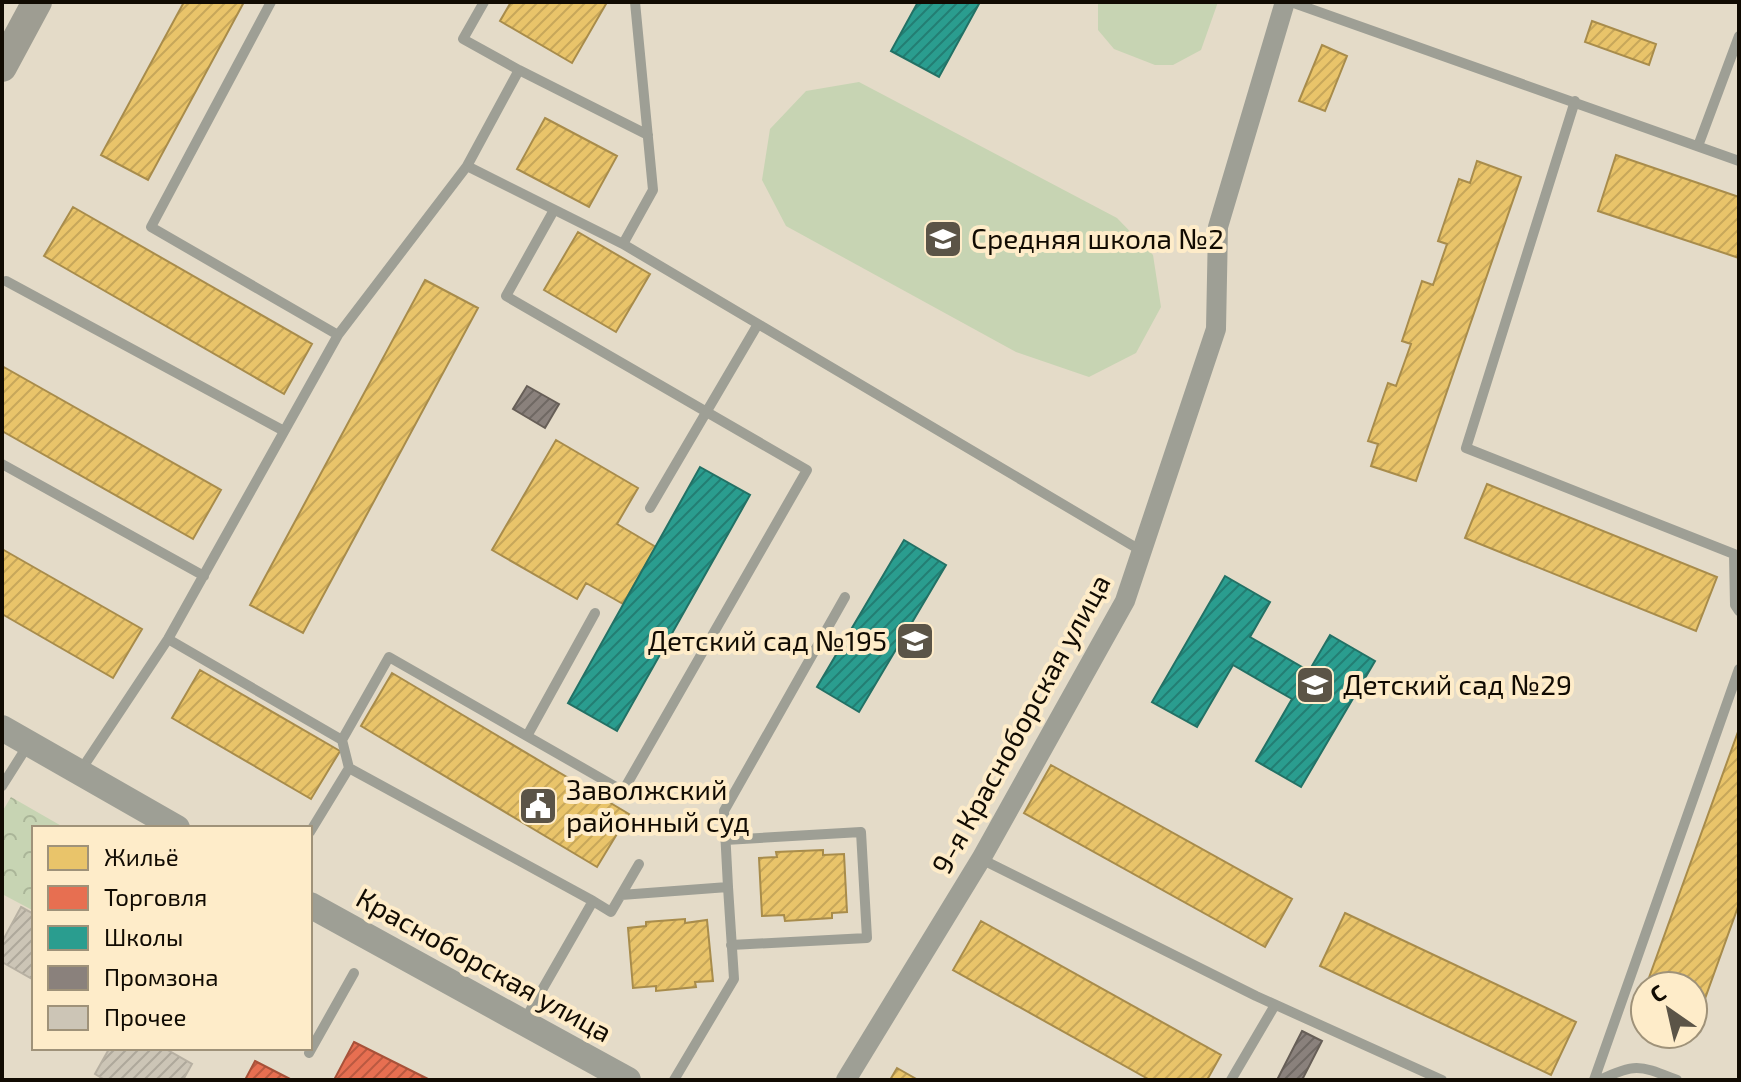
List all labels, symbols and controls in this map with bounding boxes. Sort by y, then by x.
school or university icon: Средняя школа №2 [922,218,964,260]
place label: Средняя школа №2 [971,221,1224,255]
street label: 9-я Красноборская улица [924,568,1117,879]
school or university icon: Детский сад №195 [894,620,936,662]
place label: Детский сад №195 [648,623,887,657]
school or university icon: Детский сад №29 [1294,664,1336,706]
place label: Детский сад №29 [1343,667,1572,701]
place label: Заволжский районный суд [566,772,750,838]
public building icon: Заволжский районный суд [517,785,559,827]
legend [32,826,312,1050]
text: Жильё [104,842,179,871]
street label: Красноборская улица [351,880,618,1049]
text: Торговля [104,882,207,911]
text: Школы [104,922,183,951]
text: Промзона [104,962,219,991]
north arrow [1629,970,1709,1050]
text: С [1645,978,1670,1007]
text: Прочее [104,1002,186,1031]

